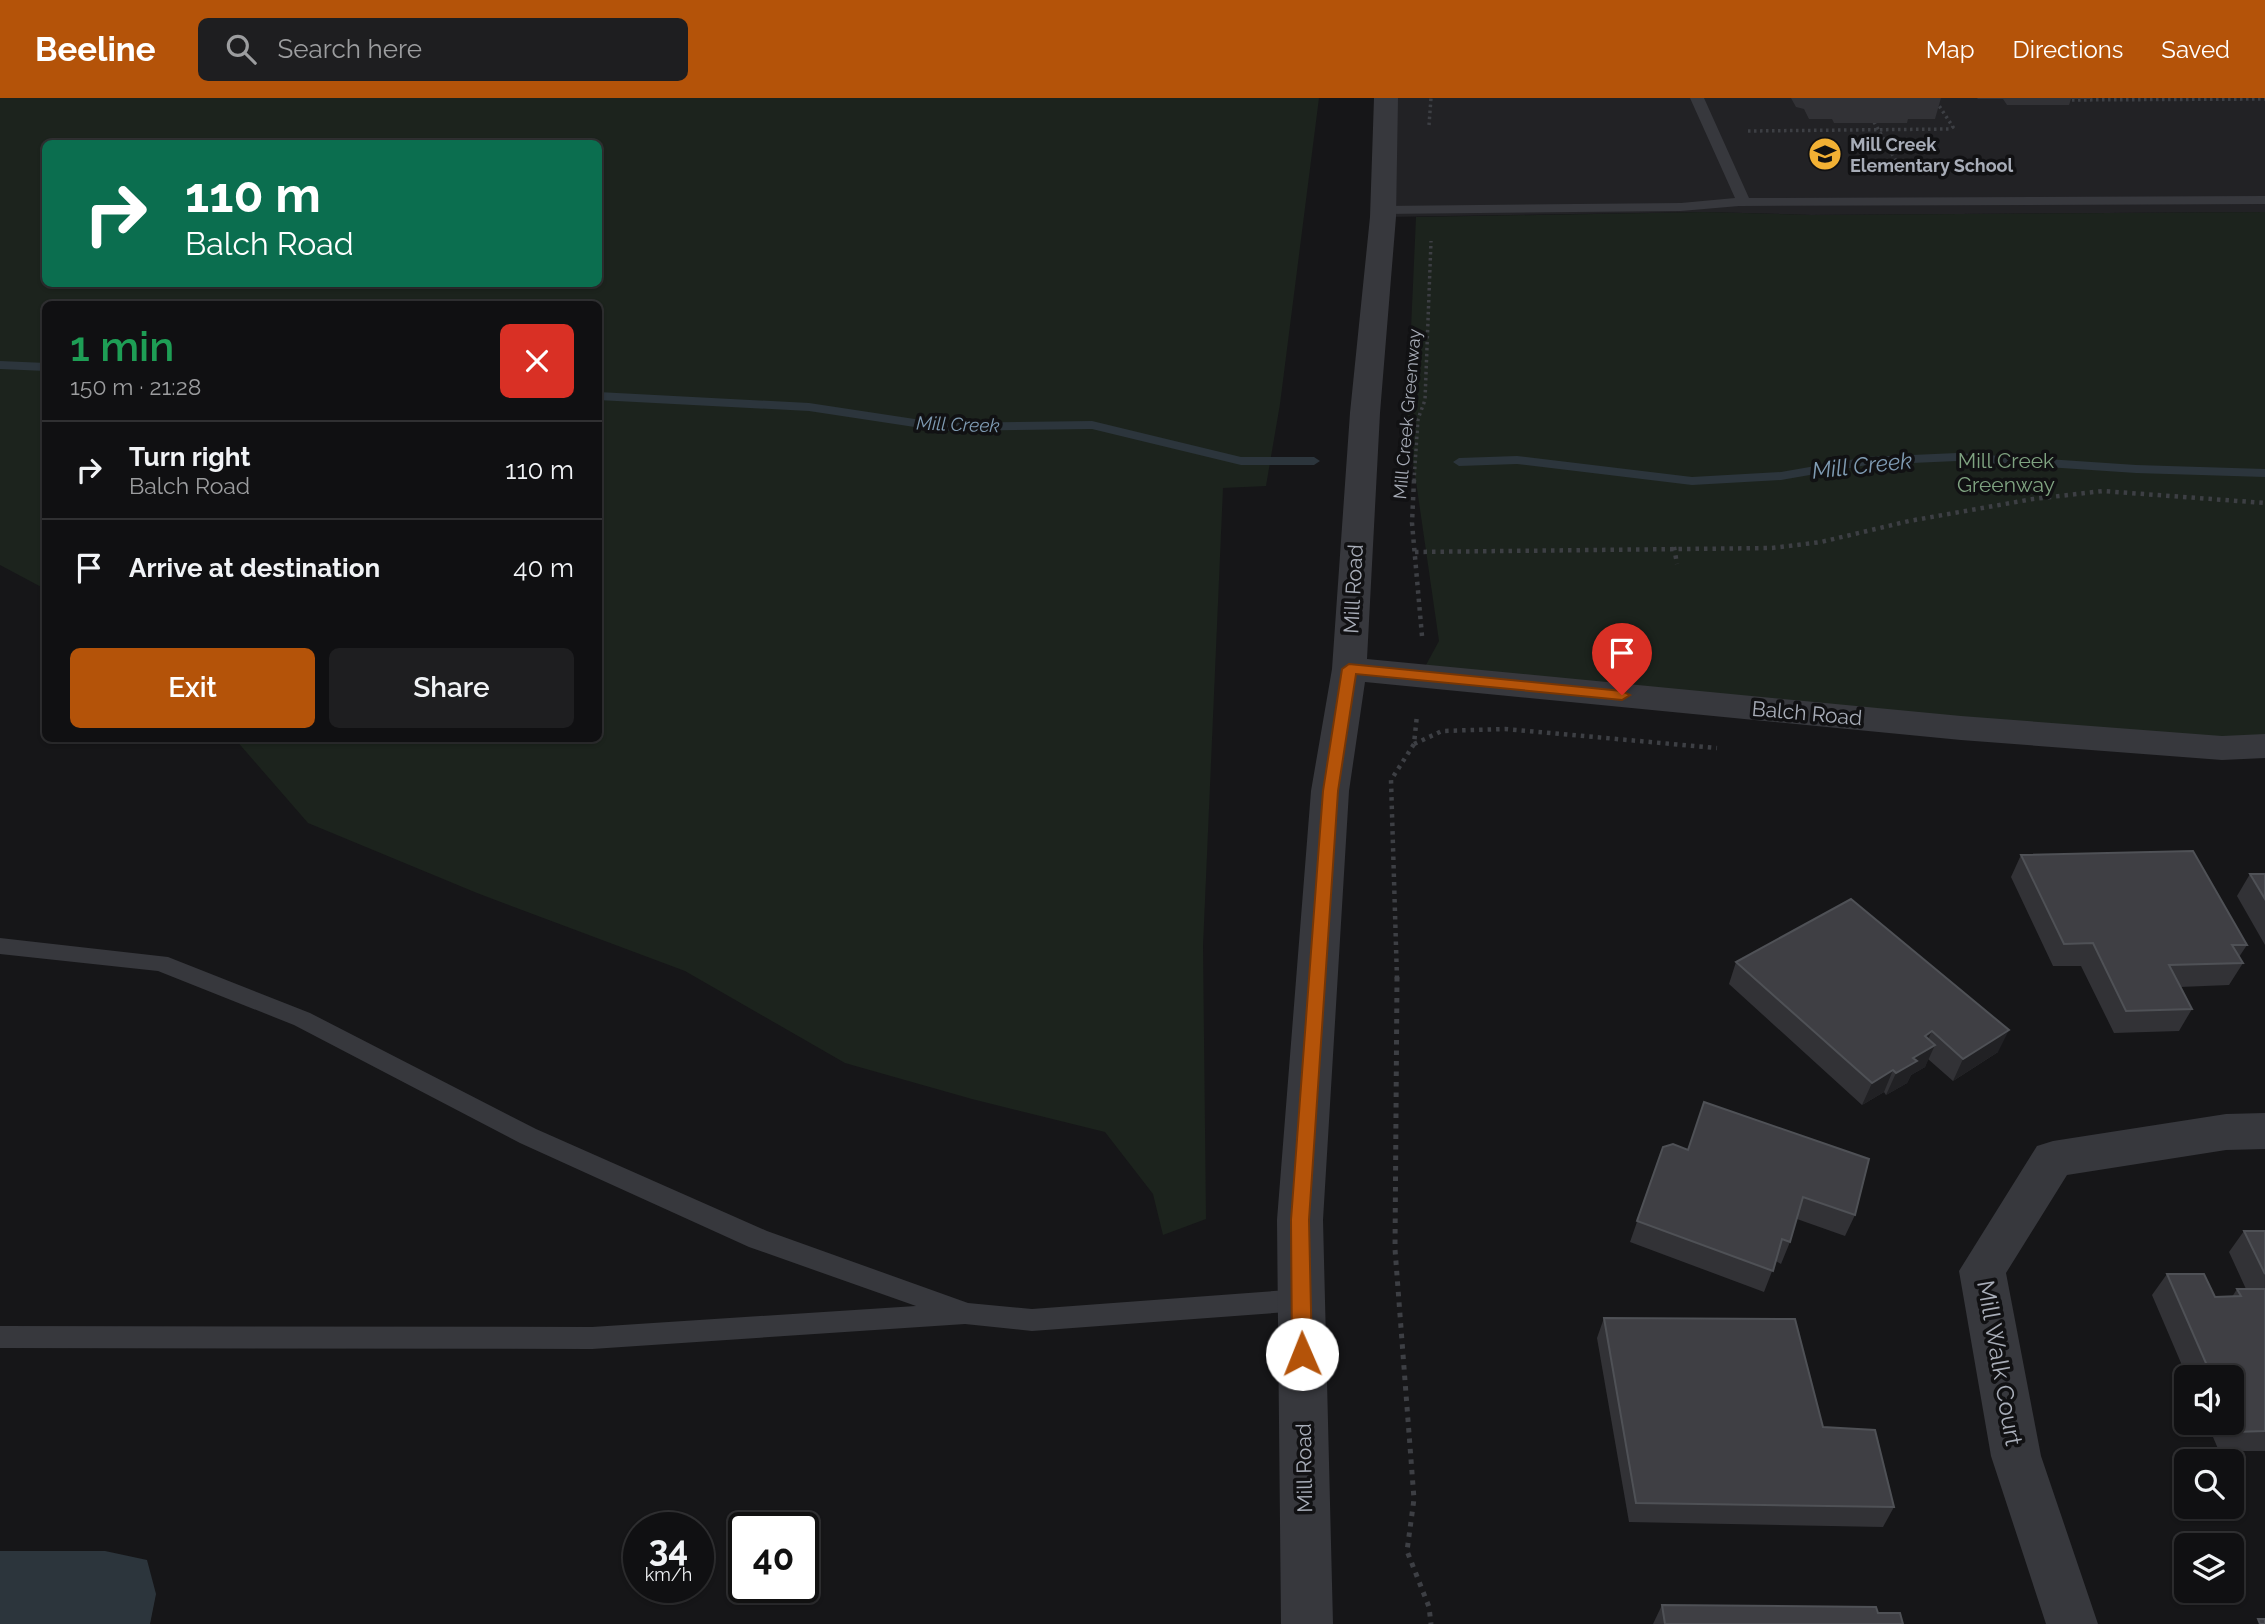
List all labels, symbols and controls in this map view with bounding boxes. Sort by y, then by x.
search box [198,18,688,81]
text: Beeline [35,30,156,69]
icon: search [222,30,260,68]
text: Search here [278,34,422,64]
text: Map [1926,35,1975,64]
text: Directions [2013,35,2123,64]
text: Saved [2161,35,2230,64]
place label: Mill Creek Elementary School [1850,134,2014,176]
school or university icon: Mill Creek Elementary School [1806,135,1844,173]
text: 110 m [185,166,321,223]
icon: right [70,168,161,259]
text: Balch Road [185,225,354,262]
text: 1 min [70,322,174,371]
button: close [500,324,574,398]
street label: Mill Creek Greenway [1389,328,1425,500]
text: 150 m · 21:28 [70,373,201,400]
water label: Mill Creek [916,412,1000,436]
text: Turn right [129,442,250,472]
water label: Mill Creek [1810,446,1914,484]
park label: Mill Creek Greenway [1957,448,2055,497]
icon: right [70,451,108,489]
text: 110 m [505,455,574,485]
text: Balch Road [129,472,250,499]
street label: Mill Road [1338,544,1368,634]
icon: arrive [70,549,108,587]
text: Arrive at destination [129,553,380,583]
text: 40 m [513,553,574,583]
pin [1592,623,1652,695]
icon: arrive [1603,634,1641,672]
button: Exit [70,648,315,728]
button: Share [329,648,574,728]
street label: Balch Road [1751,696,1863,730]
street label: Mill Walk Court [1971,1278,2029,1448]
position arrow [1265,1317,1339,1391]
map controls [2174,1365,2244,1603]
button: sound [2174,1365,2244,1435]
street label: Mill Road [1291,1423,1317,1513]
button: search [2174,1449,2244,1519]
speed limit sign: 40 [728,1512,819,1603]
text: 34 [649,1528,688,1569]
button: layers [2174,1533,2244,1603]
text: km/h [645,1564,692,1585]

